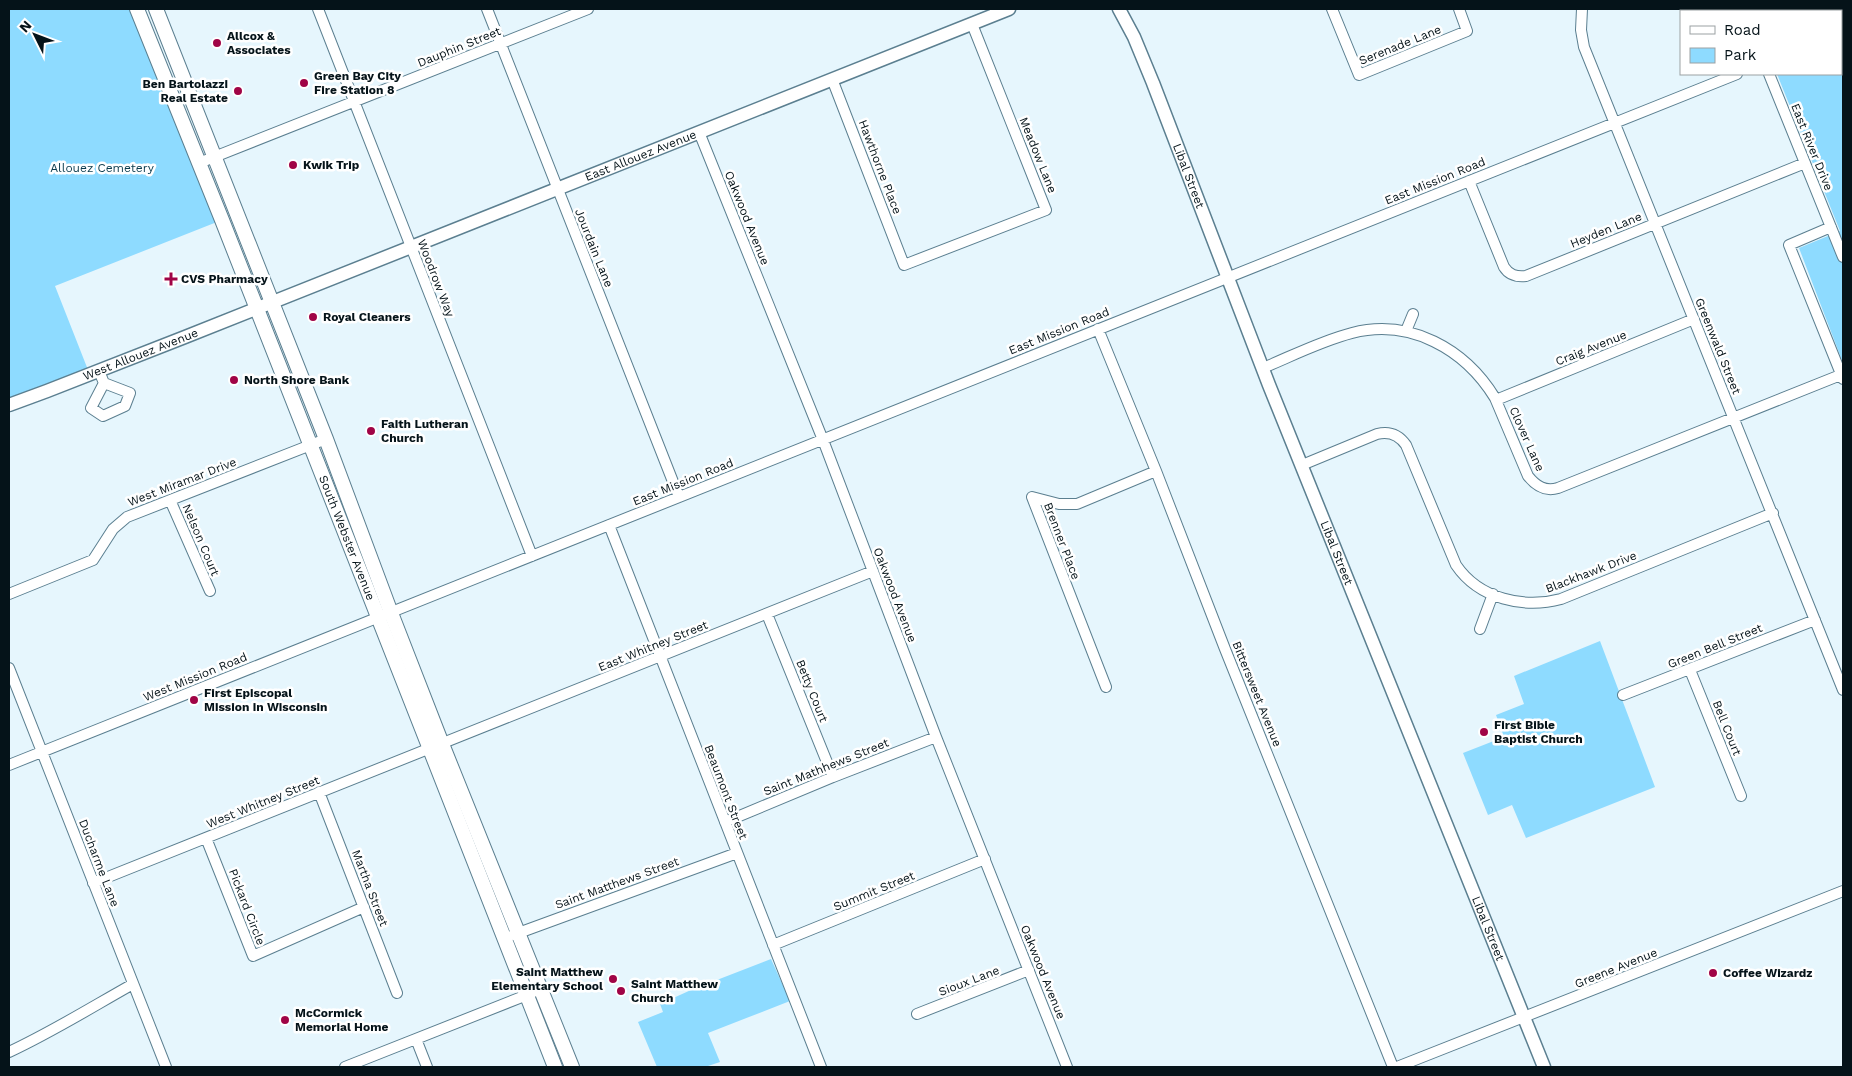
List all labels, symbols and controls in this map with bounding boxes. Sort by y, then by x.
north arrow [10,10,60,60]
legend [1680,10,1842,75]
text: N [16,17,35,36]
text: Road [1724,21,1761,39]
street label: Serenade Lane [1357,22,1443,68]
street label: Dauphin Street [415,24,503,70]
place label: Allcox & Associates [227,29,291,57]
marker: Allcox & Associates [211,37,223,49]
text: Park [1724,46,1757,64]
place label: Green Bay City Fire Station 8 [314,69,401,97]
place label: Ben Bartolazzi Real Estate [143,77,228,105]
marker: Green Bay City Fire Station 8 [298,77,310,89]
marker: Ben Bartolazzi Real Estate [232,85,244,97]
street label: East River Drive [1788,101,1836,193]
street label: Meadow Lane [1016,115,1060,195]
street label: Hawthorne Place [856,118,904,216]
street label: East Allouez Avenue [583,127,698,184]
street label: Libal Street [1170,141,1207,210]
street label: East Mission Road [1383,154,1487,208]
place label: Kwik Trip [303,158,360,172]
marker: Kwik Trip [287,159,299,171]
park label: Allouez Cemetery [50,161,155,175]
street label: Oakwood Avenue [722,169,772,267]
street label: Jourdain Lane [572,207,616,289]
street label: Heyden Lane [1568,209,1644,251]
street label: Woodrow Way [415,237,458,320]
place label: CVS Pharmacy [181,272,268,286]
marker: CVS Pharmacy [165,273,177,285]
street label: Greenwald Street [1692,296,1744,396]
street label: East Mission Road [1007,304,1111,358]
place label: Royal Cleaners [323,310,411,324]
marker: Royal Cleaners [307,311,319,323]
street label: West Allouez Avenue [81,325,200,383]
street label: Craig Avenue [1553,327,1629,369]
place label: North Shore Bank [244,373,350,387]
marker: North Shore Bank [228,374,240,386]
street label: Clover Lane [1507,404,1548,474]
place label: Faith Lutheran Church [381,417,468,445]
marker: Faith Lutheran Church [365,425,377,437]
street label: West Miramar Drive [126,455,238,509]
street label: East Mission Road [631,455,735,509]
street label: South Webster Avenue [316,473,378,602]
street label: Brenner Place [1041,500,1083,582]
street label: Nelson Court [180,502,222,578]
street label: Libal Street [1317,519,1356,587]
street label: Oakwood Avenue [870,546,920,644]
street label: Blackhawk Drive [1543,548,1639,596]
street label: East Whitney Street [596,618,710,674]
street label: Green Bell Street [1666,621,1764,671]
street label: Bittersweet Avenue [1229,639,1285,749]
street label: West Mission Road [141,650,249,704]
street label: Betty Court [793,658,831,724]
place label: First Episcopal Mission in Wisconsin [204,686,327,714]
marker: First Episcopal Mission in Wisconsin [188,694,200,706]
street label: Bell Court [1710,698,1744,758]
place label: First Bible Baptist Church [1494,718,1583,746]
marker: First Bible Baptist Church [1478,726,1490,738]
street label: Saint Mathhews Street [761,735,891,799]
street label: Beaumont Street [702,743,750,841]
street label: West Whitney Street [204,773,322,831]
street label: Ducharme Lane [76,817,122,909]
street label: Martha Street [349,848,391,928]
street label: Saint Matthews Street [553,854,681,912]
street label: Pickard Circle [226,867,268,947]
street label: Summit Street [831,868,917,914]
street label: Libal Street [1469,894,1507,963]
street label: Oakwood Avenue [1018,923,1068,1021]
street label: Greene Avenue [1573,945,1659,991]
street label: Sioux Lane [937,963,1001,999]
place label: Saint Matthew Elementary School [491,965,603,993]
place label: Coffee Wizardz [1723,966,1813,980]
marker: Coffee Wizardz [1707,967,1719,979]
marker: Saint Matthew Elementary School [607,973,619,985]
place label: Saint Matthew Church [631,977,718,1005]
marker: Saint Matthew Church [615,985,627,997]
place label: McCormick Memorial Home [295,1006,388,1034]
marker: McCormick Memorial Home [279,1014,291,1026]

